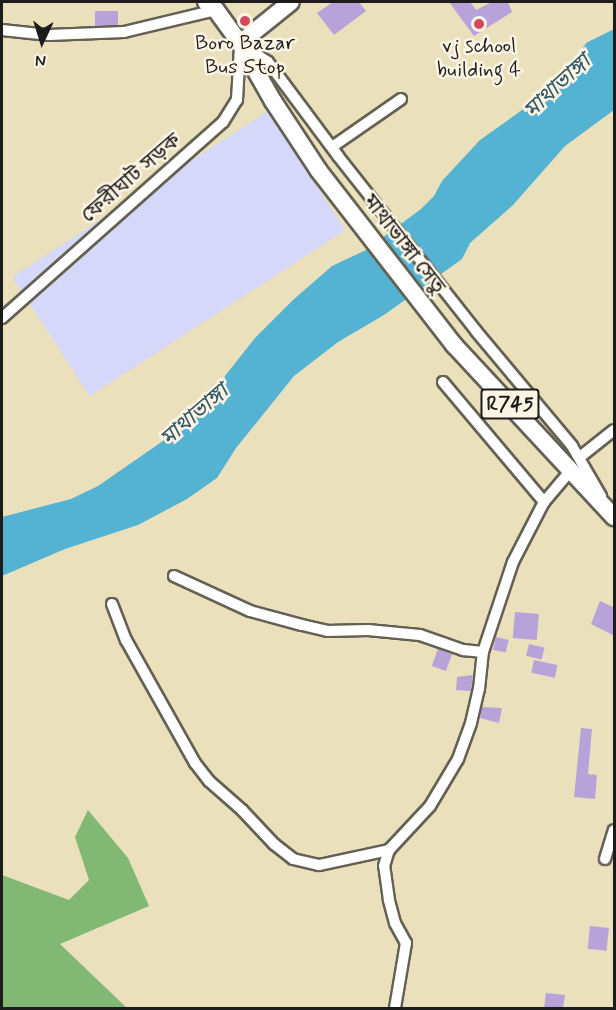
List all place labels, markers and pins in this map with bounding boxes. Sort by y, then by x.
marker: Boro Bazar Bus Stop [238,14,252,28]
marker: vj school building 4 [472,17,486,31]
place label: Boro Bazar Bus Stop [195,30,295,80]
place label: vj school building 4 [437,33,521,83]

